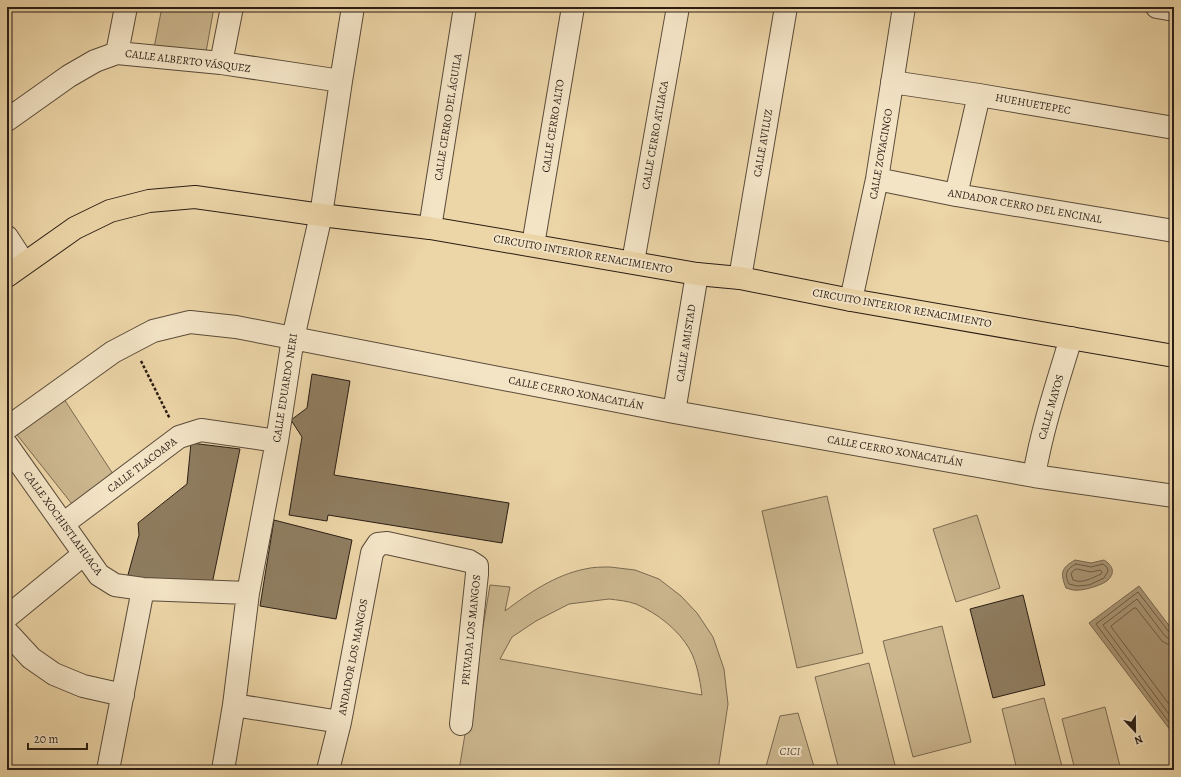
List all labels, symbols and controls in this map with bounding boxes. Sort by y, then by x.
street label: CALLE ALBERTO VÁSQUEZ [124,46,252,76]
street label: CALLE CERRO DEL ÁGUILA [431,52,466,182]
street label: CALLE CERRO ALTO [538,78,568,174]
street label: CALLE CERRO ATLIACA [638,79,672,191]
street label: HUEHUETEPEC [994,90,1072,118]
street label: CALLE ZOYACINGO [866,107,896,201]
street label: CALLE AVILUZ [750,108,776,178]
street label: ANDADOR CERRO DEL ENCINAL [946,185,1104,227]
street label: CIRCUITO INTERIOR RENACIMIENTO [492,231,674,277]
street label: CIRCUITO INTERIOR RENACIMIENTO [811,285,993,331]
street label: CALLE AMISTAD [672,303,700,383]
street label: CALLE EDUARDO NERI [269,332,301,444]
street label: CALLE CERRO XONACATLÁN [507,373,645,413]
street label: CALLE MAYOS [1035,373,1068,441]
street label: CALLE CERRO XONACATLÁN [826,432,964,470]
street label: CALLE TLACOAPA [104,433,180,496]
street label: CALLE XOCHISTLAHUACA [20,468,106,579]
street label: PRIVADA LOS MANGOS [458,574,484,686]
street label: ANDADOR LOS MANGOS [334,597,372,717]
north arrow [1115,711,1155,751]
scale bar [28,725,87,751]
text: 20 m [34,731,58,747]
text: N [1132,731,1145,748]
park label: CICI [780,744,801,759]

